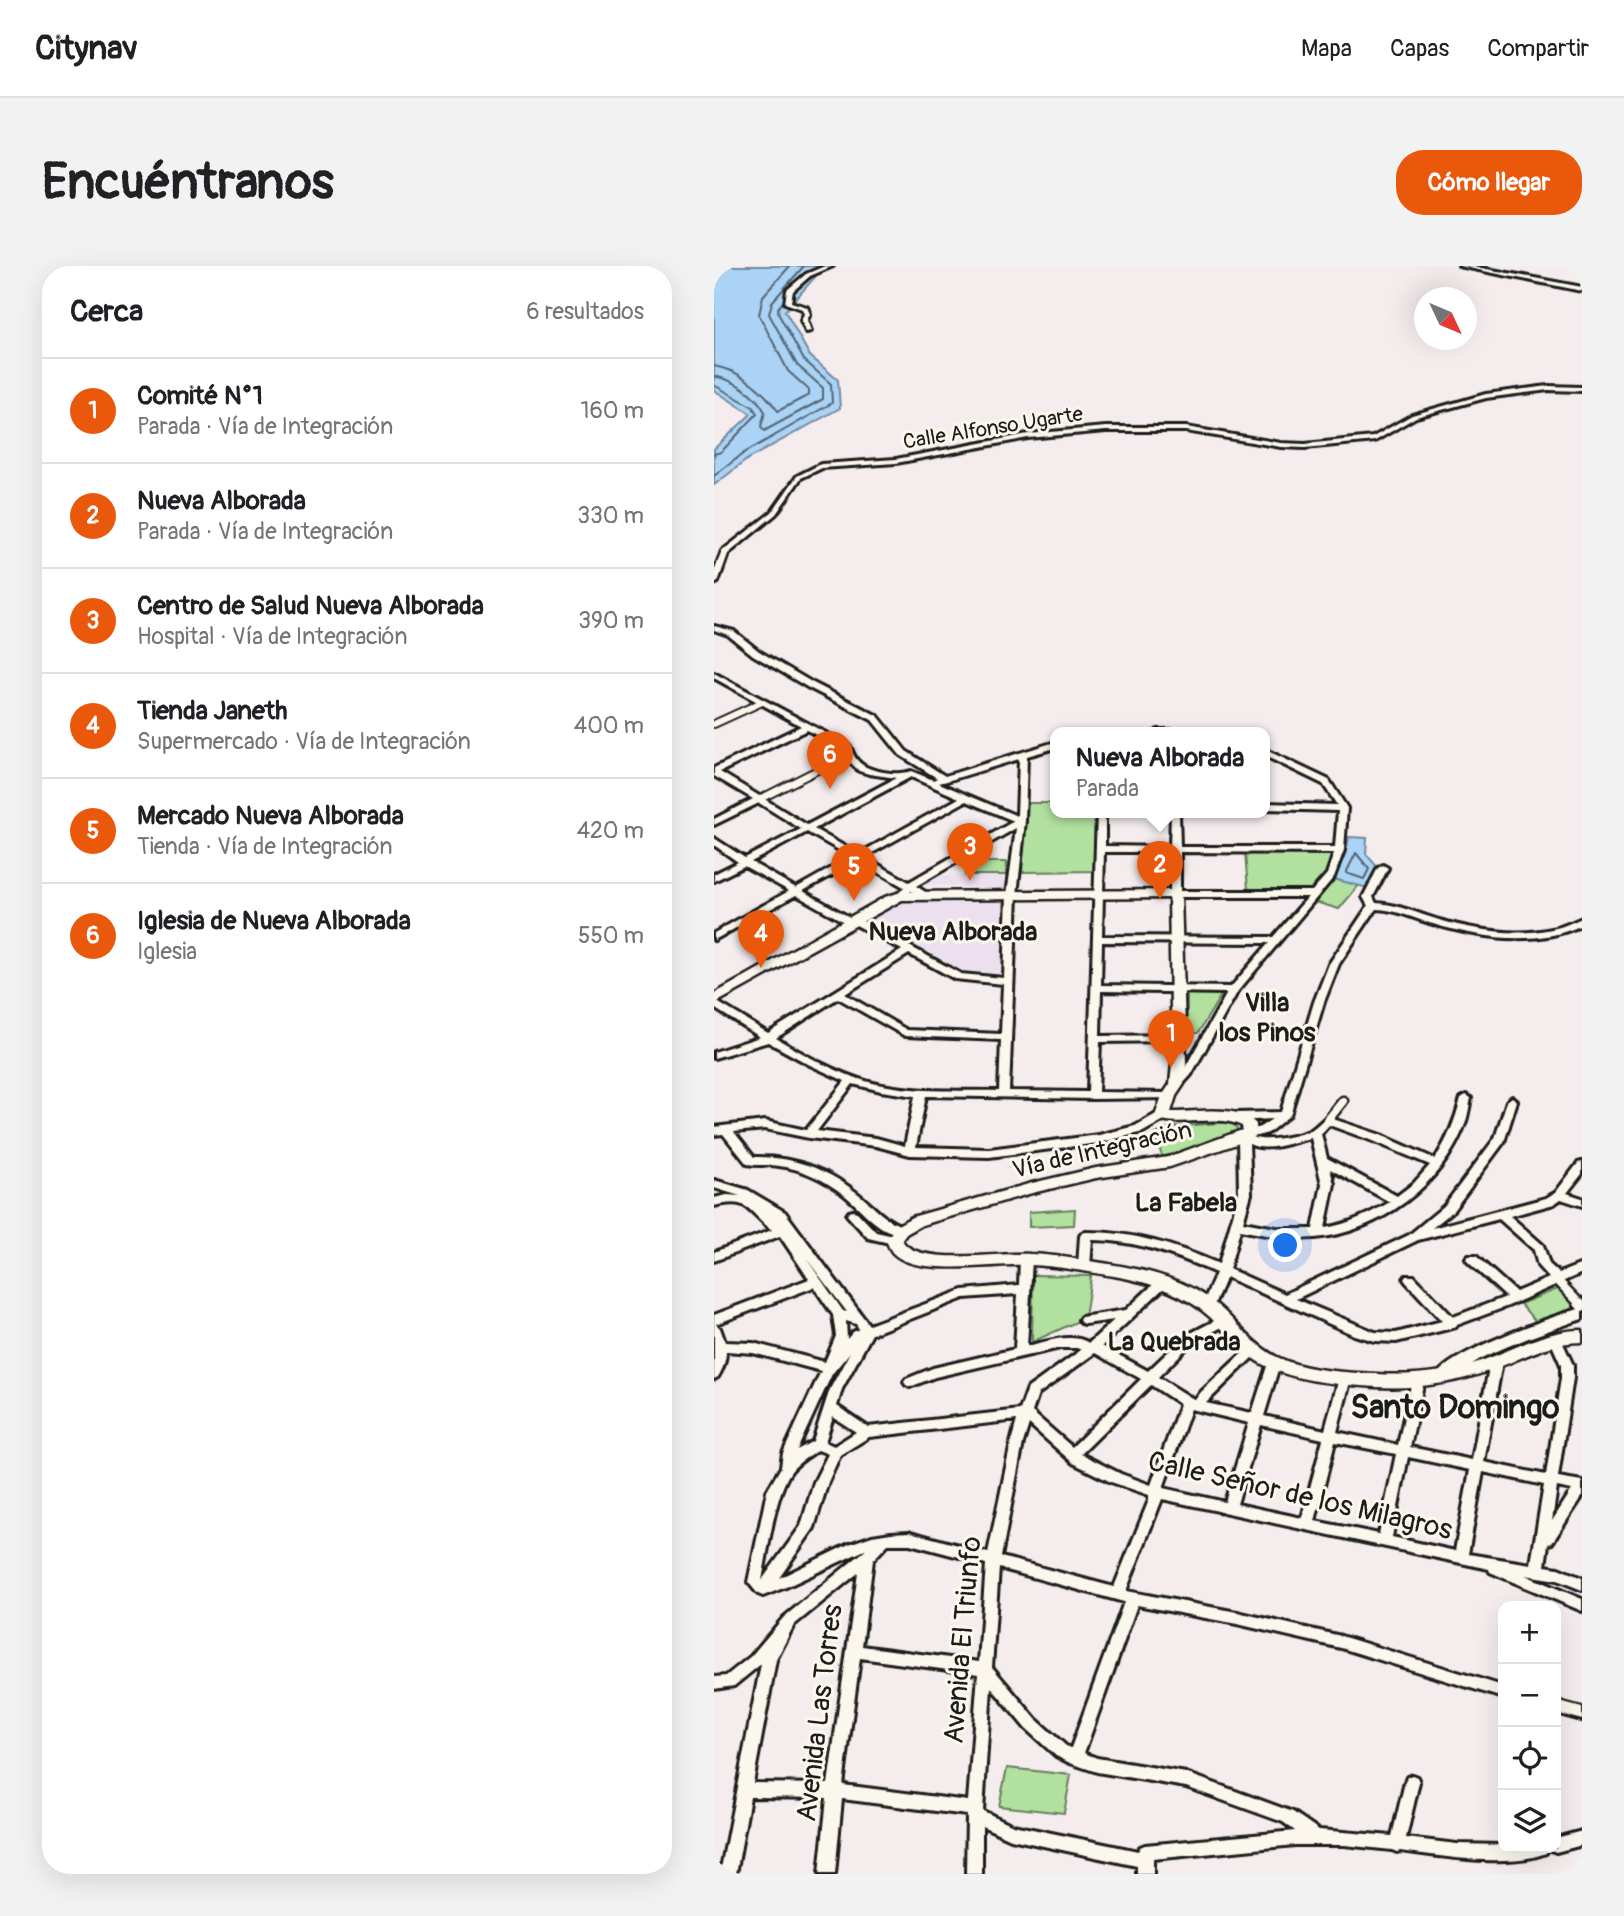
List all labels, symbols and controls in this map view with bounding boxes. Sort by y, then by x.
text: Citynav [35,28,138,69]
text: Mapa [1301,34,1352,63]
text: Capas [1390,34,1449,63]
text: Compartir [1487,34,1589,63]
button: Cómo llegar [1396,150,1582,215]
text: Encuéntranos [42,152,334,213]
north arrow [1414,287,1477,350]
text: Cerca [70,293,143,330]
text: 6 resultados [526,297,644,326]
text: Comité N°1 [137,380,263,412]
text: 1 [89,396,98,425]
text: 160 m [580,396,644,425]
street label: Calle Alfonso Ugarte [901,400,1086,456]
text: Parada · Vía de Integración [137,412,393,441]
text: Nueva Alborada [137,485,306,517]
text: 2 [87,501,99,530]
text: 330 m [577,501,644,530]
text: Parada · Vía de Integración [137,517,393,546]
text: Centro de Salud Nueva Alborada [137,590,484,622]
text: 3 [87,606,99,635]
text: 390 m [578,606,644,635]
text: Hospital · Vía de Integración [137,622,407,651]
text: Tienda Janeth [137,695,288,727]
text: 4 [86,711,100,740]
text: 400 m [574,711,644,740]
text: Supermercado · Vía de Integración [137,727,471,756]
popup [1050,727,1270,818]
pin: 6 [807,731,853,789]
text: Nueva Alborada [1076,742,1244,774]
text: Parada [1076,774,1139,803]
text: Mercado Nueva Alborada [137,800,404,832]
text: 5 [87,816,99,845]
text: 420 m [577,816,644,845]
pin: 3 [947,823,993,881]
text: Tienda · Vía de Integración [137,832,393,861]
pin: 2 [1137,841,1183,899]
pin: 5 [831,843,877,901]
text: Iglesia de Nueva Alborada [137,905,411,937]
pin: 4 [738,910,784,968]
district label: Nueva Alborada [869,916,1037,948]
text: 6 [86,921,100,950]
text: 550 m [578,921,644,950]
text: Iglesia [137,937,197,966]
district label: Villa los Pinos [1219,987,1316,1049]
pin: 1 [1148,1010,1194,1068]
street label: Vía de Integración [1010,1115,1194,1185]
district label: La Fabela [1135,1187,1237,1219]
your location [1268,1228,1302,1262]
district label: La Quebrada [1107,1326,1241,1358]
district label: Santo Domingo [1351,1388,1559,1428]
street label: Calle Señor de los Milagros [1145,1444,1456,1548]
street label: Avenida El Triunfo [937,1535,989,1745]
map controls [1498,1601,1561,1853]
button: + [1498,1601,1561,1664]
street label: Avenida Las Torres [789,1602,851,1824]
button: − [1498,1664,1561,1727]
button: locate [1498,1727,1561,1790]
button: layers [1498,1790,1561,1853]

